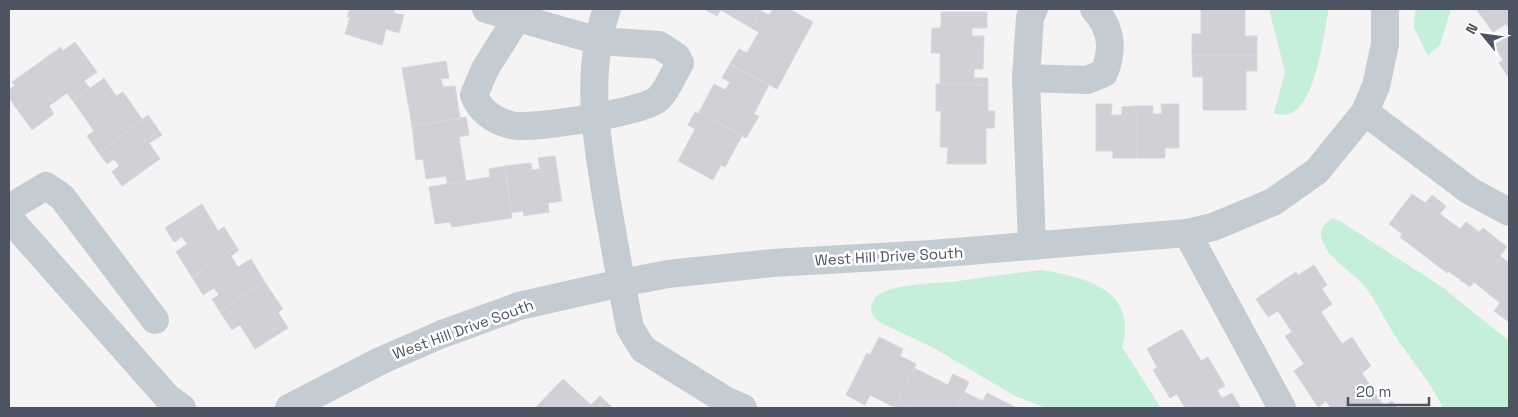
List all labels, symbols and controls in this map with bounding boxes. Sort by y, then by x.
north arrow [1458,10,1508,60]
text: N [1461,20,1482,37]
street label: West Hill Drive South [814,243,964,269]
street label: West Hill Drive South [390,295,536,363]
scale bar [1348,374,1429,406]
text: 20 m [1356,382,1391,401]

